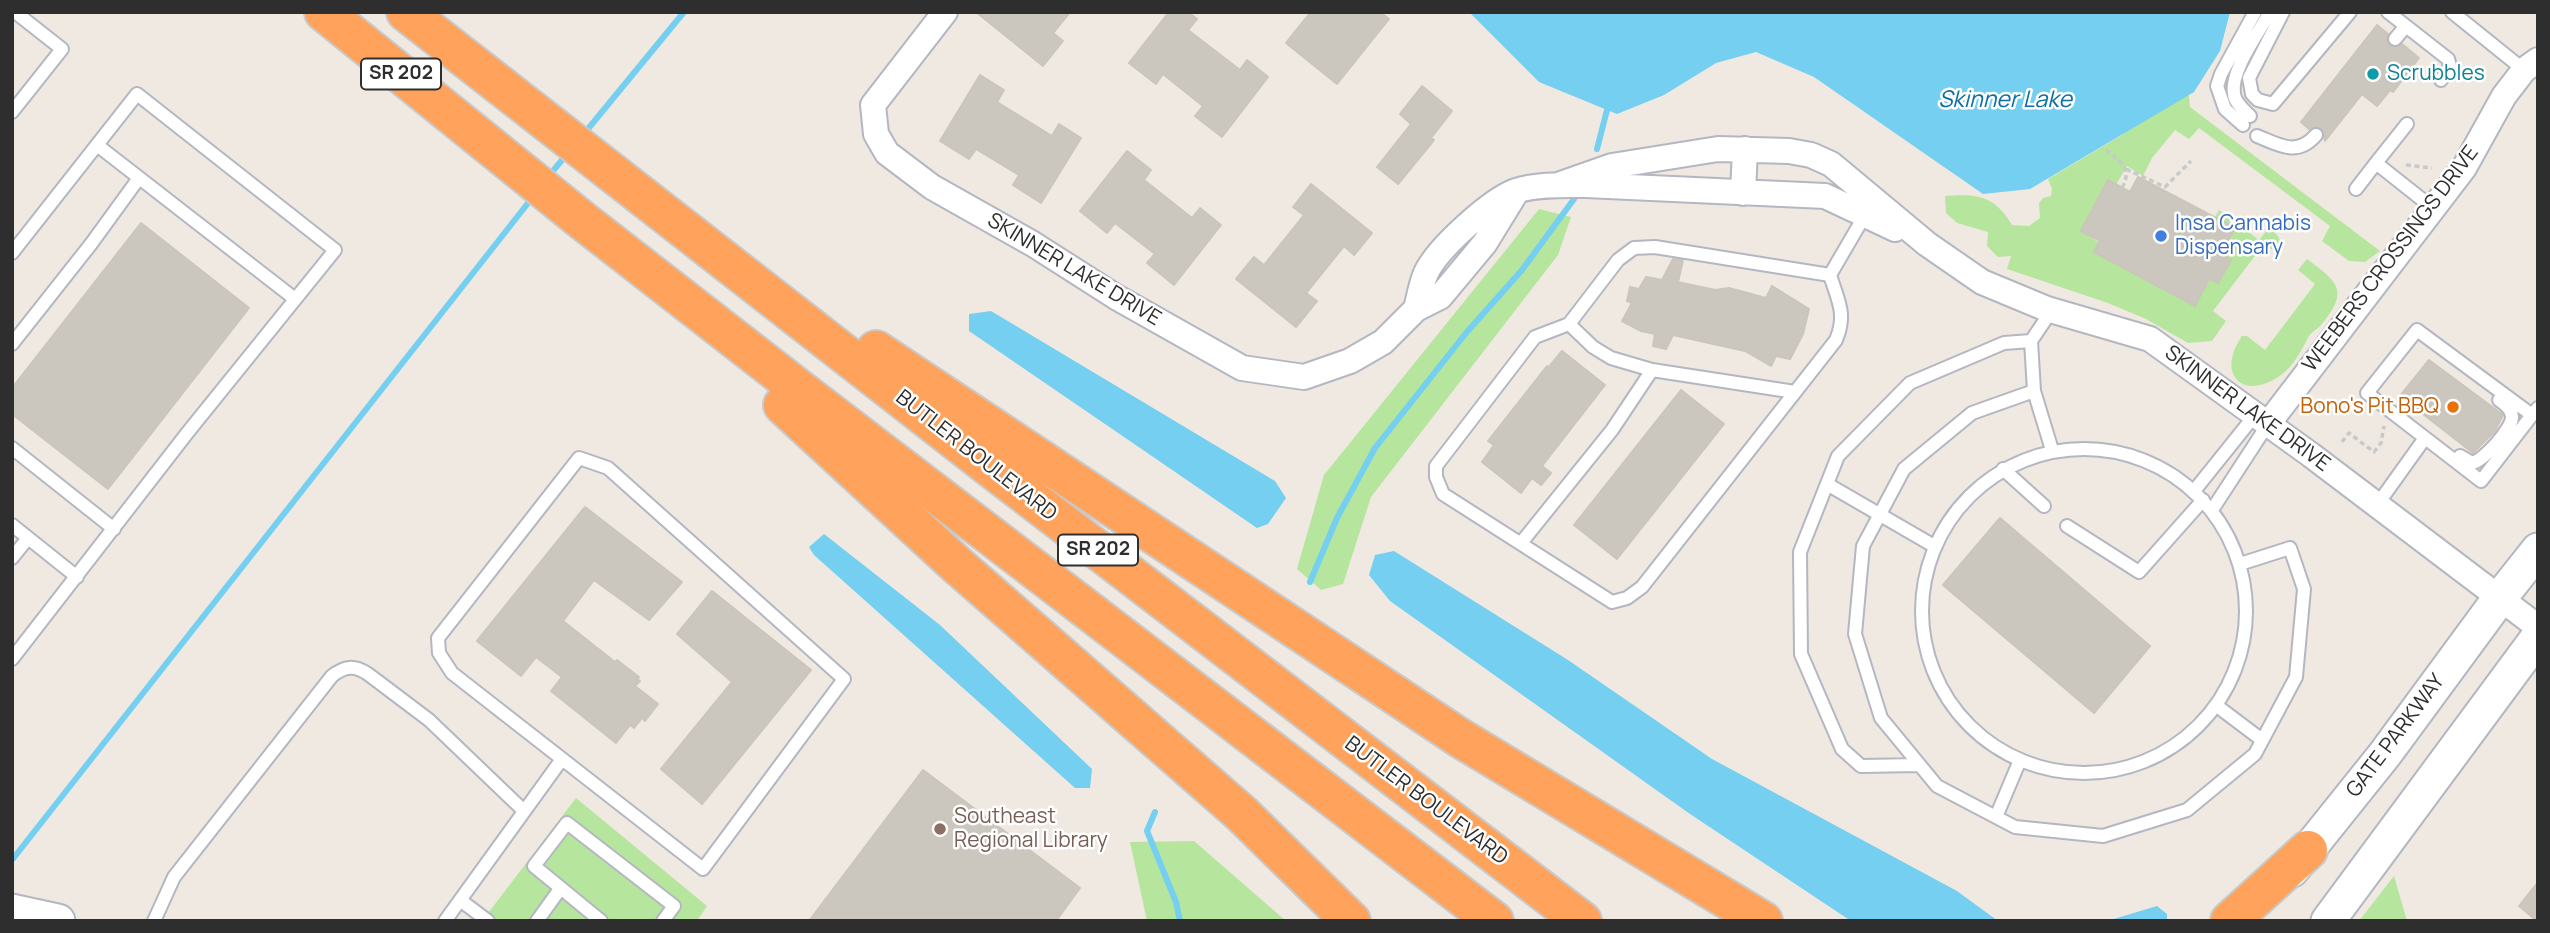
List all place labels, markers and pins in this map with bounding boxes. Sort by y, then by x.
place label: Scrubbles [2387,61,2485,87]
marker: Scrubbles [2365,66,2381,82]
place label: Insa Cannabis Dispensary [2175,211,2311,261]
marker: Insa Cannabis Dispensary [2153,228,2169,244]
place label: Bono's Pit BBQ [2300,394,2439,420]
marker: Bono's Pit BBQ [2445,399,2461,415]
place label: Southeast Regional Library [954,804,1108,854]
marker: Southeast Regional Library [932,821,948,837]

